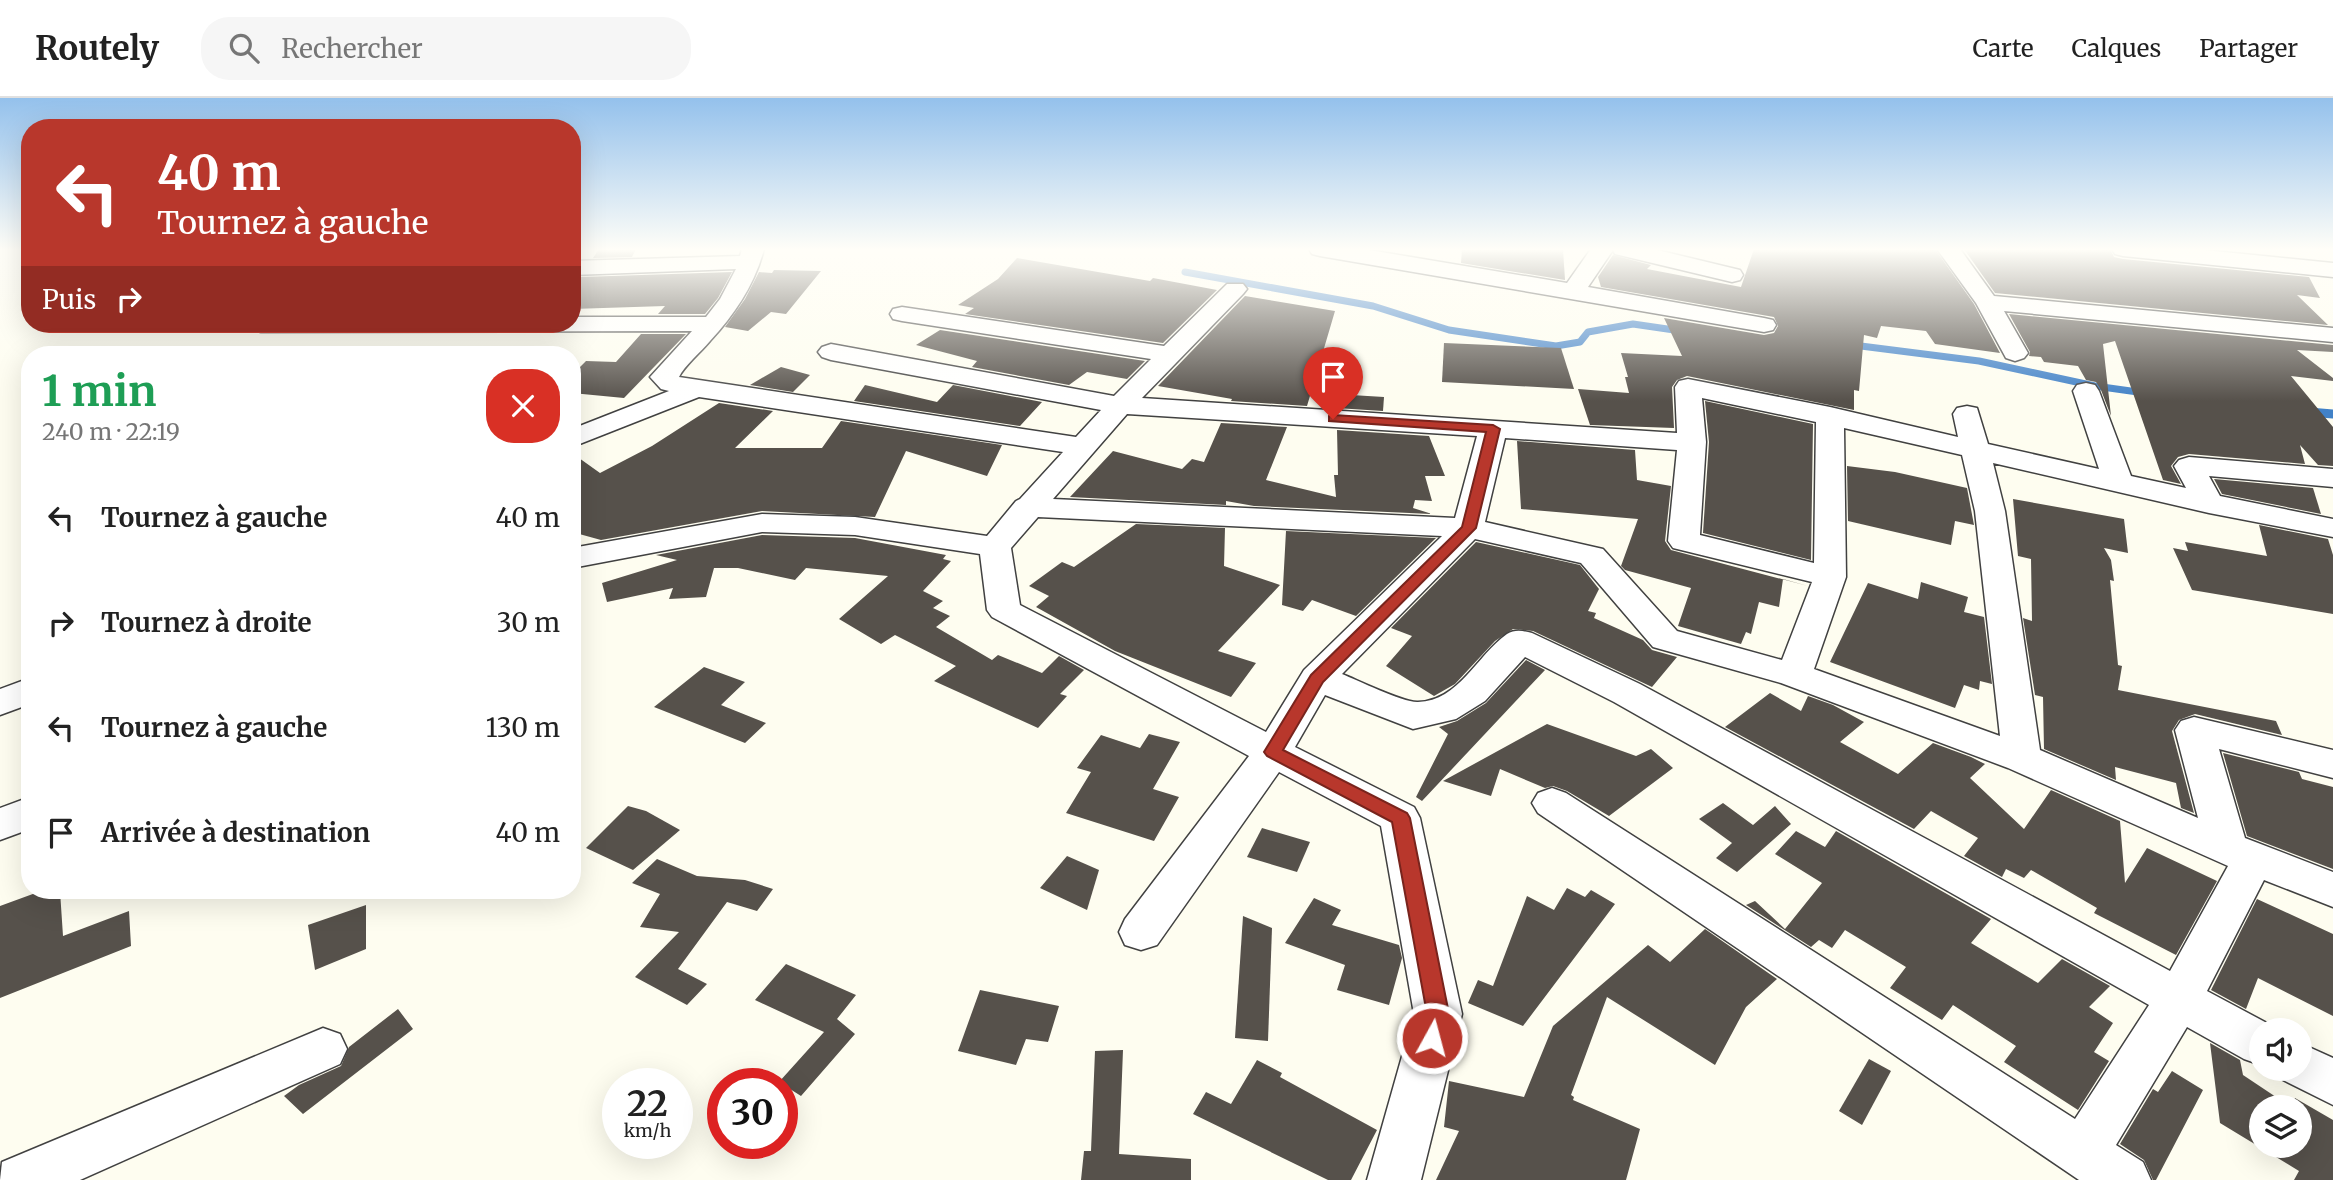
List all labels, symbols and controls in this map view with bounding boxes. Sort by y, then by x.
search box [201,17,691,80]
text: Routely [35,28,159,69]
icon: search [225,29,263,67]
text: Rechercher [281,32,423,65]
text: Carte [1972,33,2033,64]
text: Calques [2071,33,2161,64]
text: Partager [2199,33,2298,64]
text: 40 m [157,142,281,203]
icon: left [42,147,133,238]
text: Tournez à gauche [157,203,428,243]
icon: right [110,280,148,318]
text: Puis [42,283,96,316]
pin [1303,347,1363,419]
icon: arrive [1314,358,1352,396]
text: 1 min [42,365,156,417]
button: close [486,369,560,443]
text: 240 m · 22:19 [42,417,180,446]
icon: left [42,499,80,537]
text: Tournez à gauche [101,501,327,534]
text: 40 m [496,501,560,534]
icon: right [42,604,80,642]
text: Tournez à droite [101,606,312,639]
text: 30 m [497,606,560,639]
icon: left [42,709,80,747]
text: Tournez à gauche [101,711,327,744]
text: 130 m [486,711,560,744]
icon: arrive [42,814,80,852]
text: Arrivée à destination [101,816,370,849]
text: 40 m [496,816,560,849]
position arrow [1395,1001,1469,1075]
map controls [2249,1018,2312,1158]
button: sound [2249,1018,2312,1081]
speed limit sign: 30 [707,1068,798,1159]
text: 22 [627,1082,668,1126]
button: layers [2249,1095,2312,1158]
text: km/h [624,1119,671,1142]

